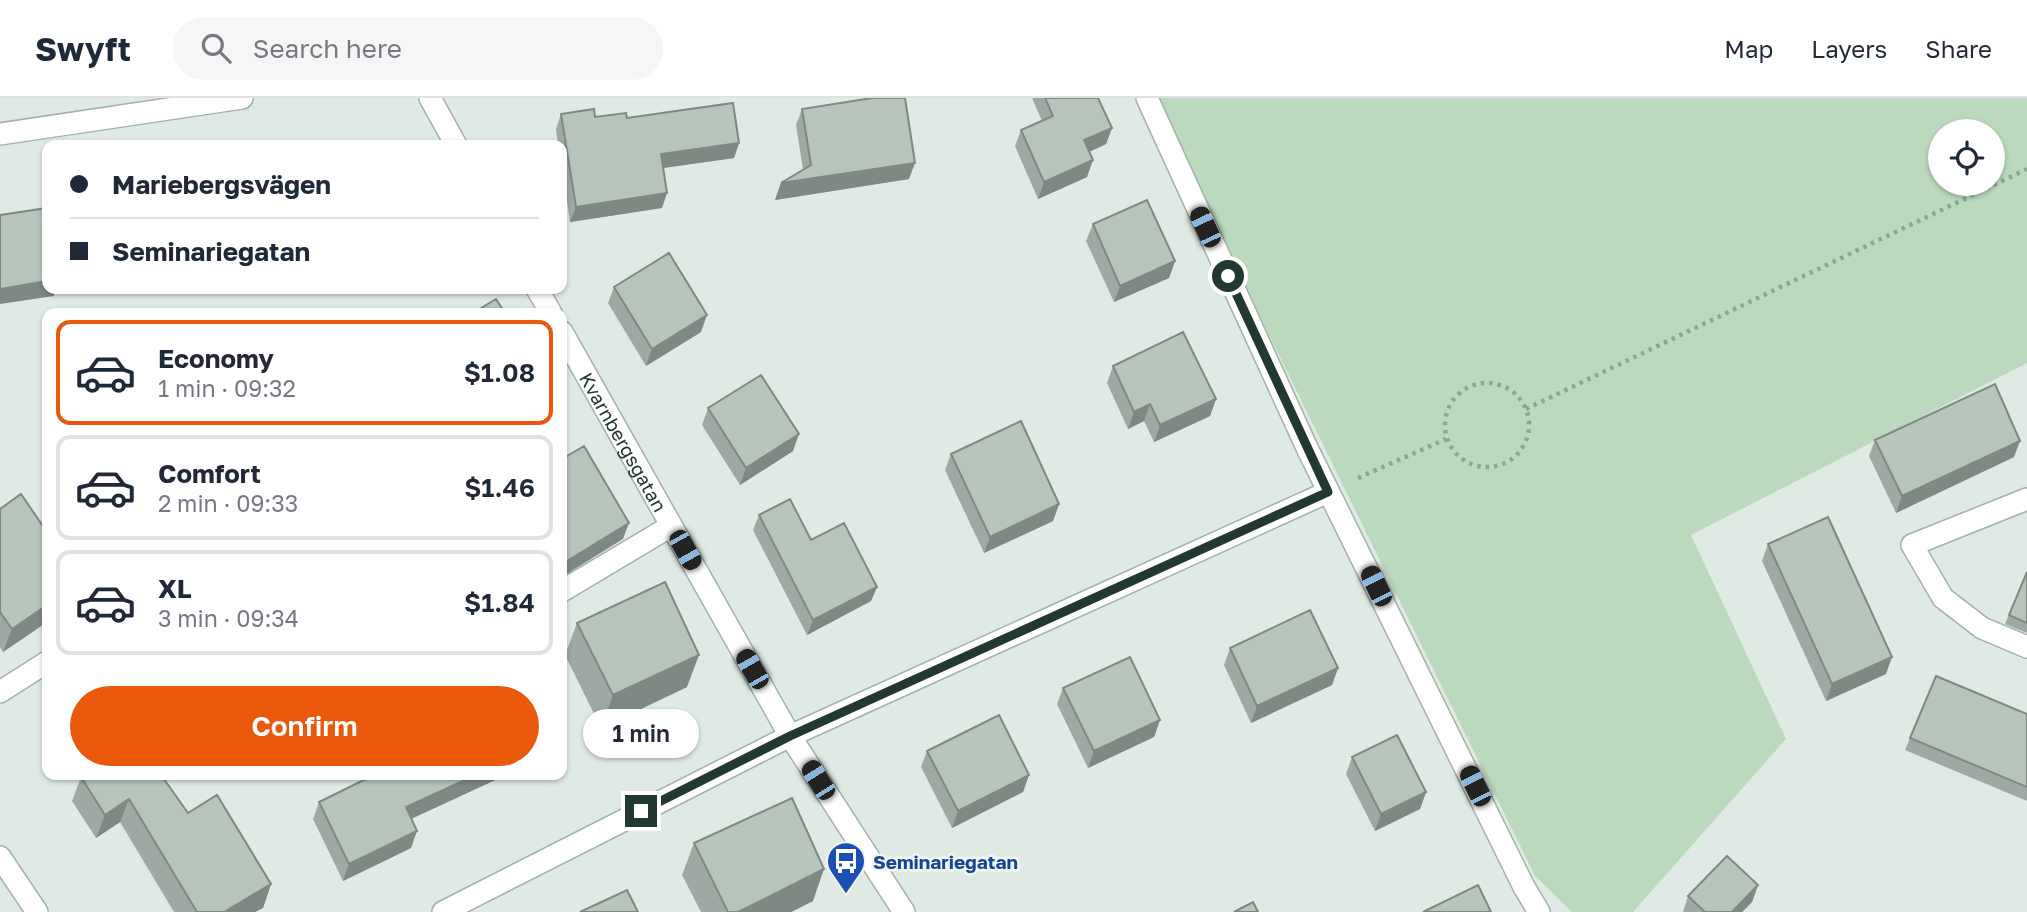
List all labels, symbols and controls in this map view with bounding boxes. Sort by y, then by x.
search box [173,17,663,80]
text: Swyft [35,29,131,68]
icon: search [197,29,235,67]
text: Search here [253,33,402,64]
text: Map [1724,34,1773,63]
text: Layers [1811,34,1887,63]
text: Share [1925,34,1992,63]
map controls [1928,119,2005,196]
button: locate [1928,119,2005,196]
text: Mariebergsvägen [112,169,331,200]
car [1187,204,1224,250]
text: Seminariegatan [112,236,310,267]
route start [1212,260,1244,292]
icon: car [74,341,137,404]
text: Economy [158,343,274,374]
text: $1.08 [464,357,535,388]
street label: Kvarnbergsgatan [576,368,672,515]
text: 1 min · 09:32 [158,374,296,402]
icon: car [74,456,137,519]
text: Comfort [158,458,261,489]
text: $1.46 [464,472,535,503]
text: 2 min · 09:33 [158,489,298,517]
car [666,527,705,573]
car [1358,563,1395,609]
icon: car [74,571,137,634]
text: XL [158,573,192,604]
text: $1.84 [464,587,535,618]
text: 3 min · 09:34 [158,604,299,632]
car [733,646,772,692]
button: Confirm [70,686,539,766]
callout: 1 min [583,710,699,758]
text: 1 min [612,719,670,747]
car [798,757,839,803]
car [1457,763,1494,809]
route end [625,795,657,827]
bus stop icon: Seminariegatan [825,840,867,895]
place label: Seminariegatan [873,850,1018,873]

